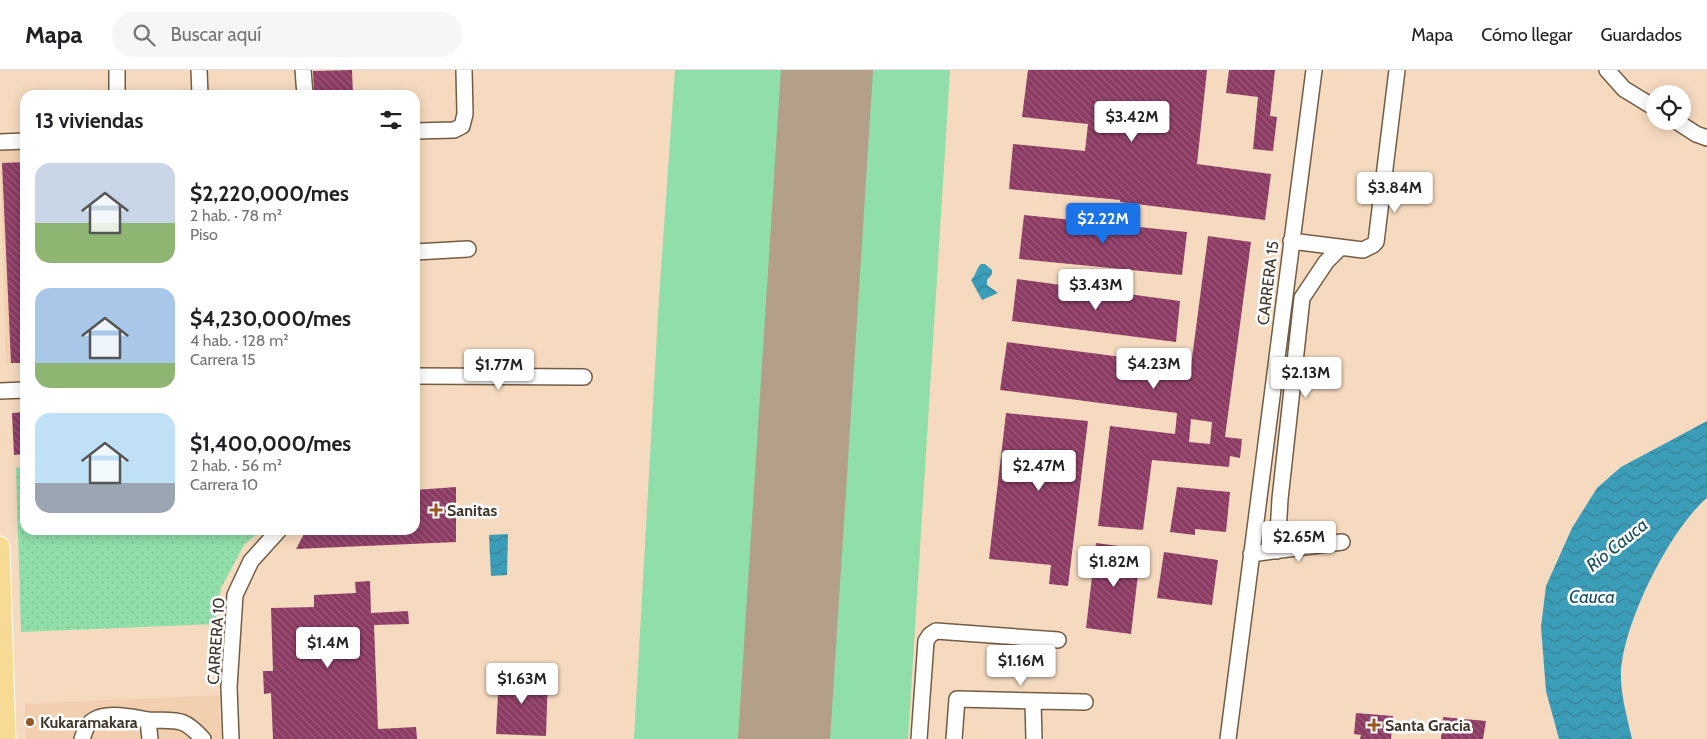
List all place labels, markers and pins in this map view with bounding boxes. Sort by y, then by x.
pin: $3.42M [1091,100,1173,143]
pin: $3.84M [1354,172,1436,214]
pin: $2.22M [1062,202,1144,245]
pin: $3.43M [1055,268,1137,311]
pin: $1.77M [458,348,540,391]
pin: $4.23M [1113,348,1195,390]
pin: $2.13M [1265,356,1347,399]
pin: $2.47M [998,450,1080,492]
place label: Sanitas [447,501,497,520]
marker: Sanitas [429,503,443,517]
pin: $2.65M [1258,520,1340,563]
pin: $1.82M [1073,546,1155,588]
pin: $1.4M [293,626,363,669]
pin: $1.16M [980,644,1062,687]
pin: $1.63M [481,662,563,705]
place label: Kukaramakara [40,713,138,732]
marker: Kukaramakara [24,716,36,728]
place label: Santa Gracia [1385,716,1471,735]
marker: Santa Gracia [1367,718,1381,732]

